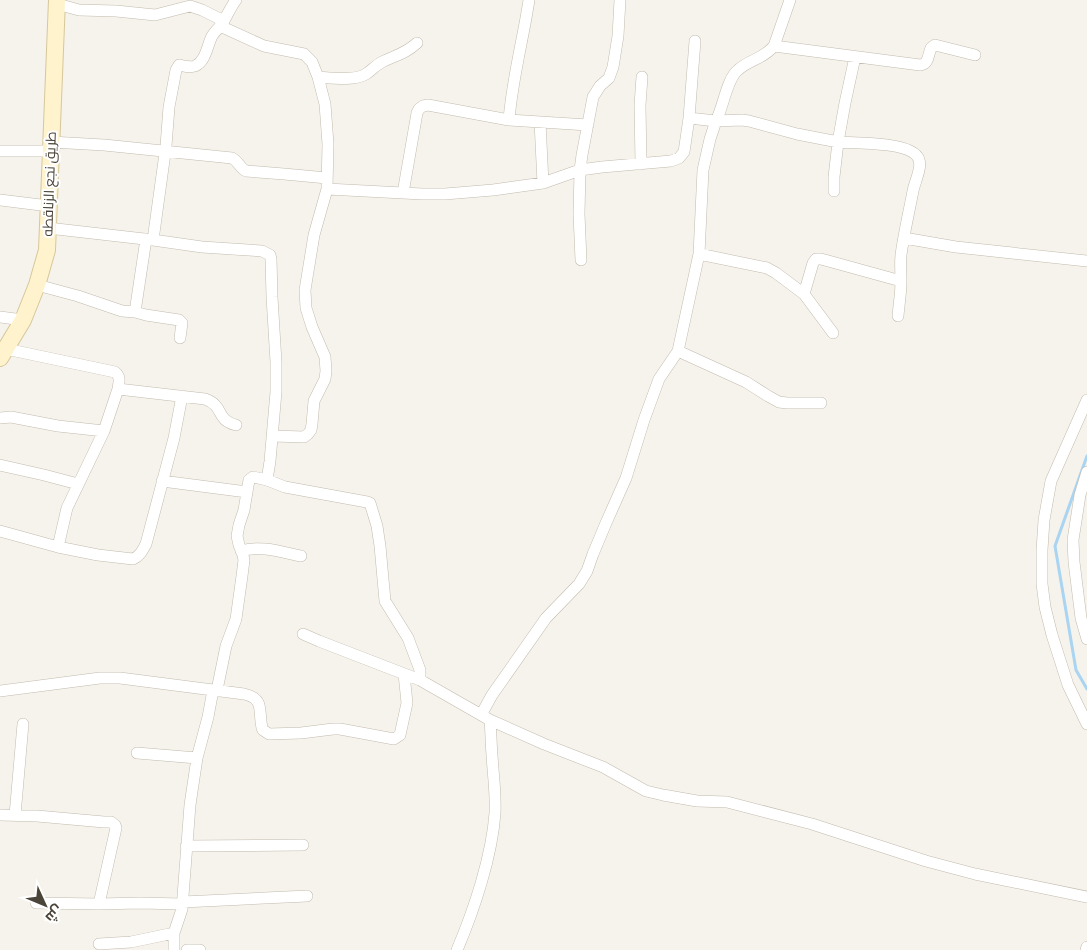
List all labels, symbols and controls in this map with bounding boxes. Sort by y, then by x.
street label: طريق نجع الزناقطه [38,131,60,237]
north arrow [20,880,70,930]
text: ش [42,901,67,927]

